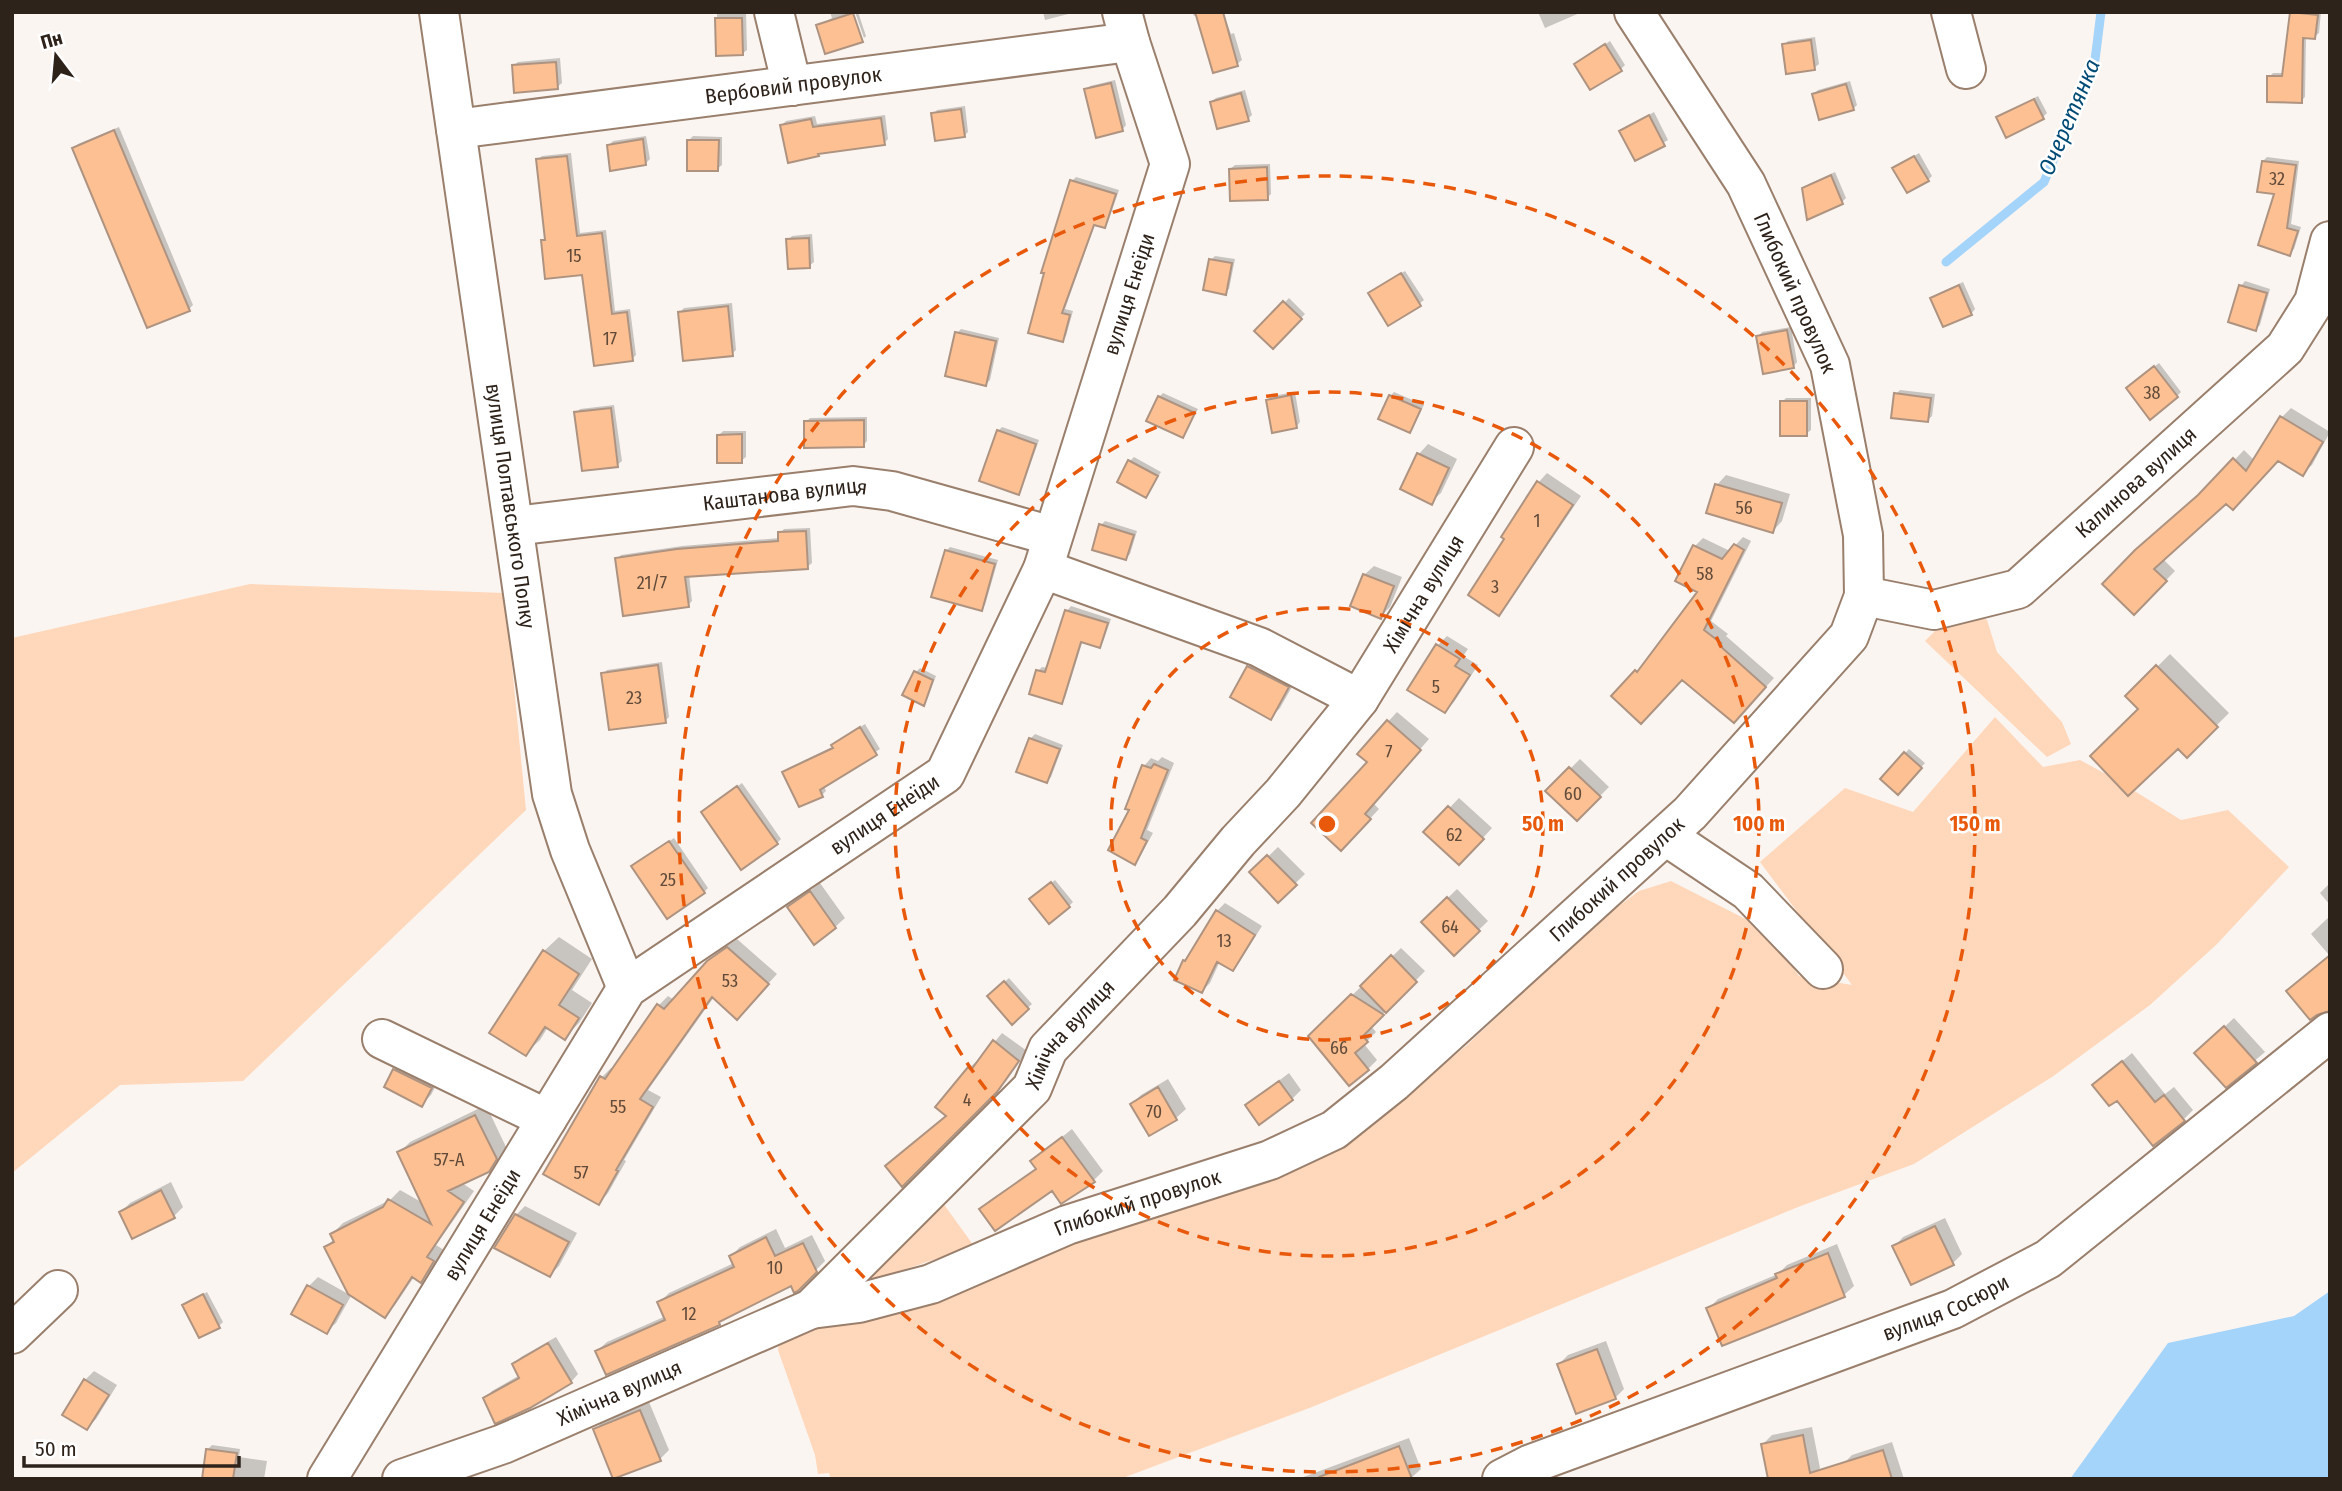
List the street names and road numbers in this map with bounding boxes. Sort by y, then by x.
street label: Вербовий провулок [703,61,883,110]
street label: Глибокий провулок [1748,209,1842,378]
street label: вулиця Енеїди [1098,230,1161,358]
street label: вулиця Полтавського Полку [480,382,541,631]
street label: Калинова вулиця [2070,421,2202,544]
street label: Каштанова вулиця [701,473,869,517]
street label: Хімічна вулиця [1378,530,1470,657]
street label: вулиця Енеїди [825,769,944,861]
street label: Глибокий провулок [1544,811,1690,947]
street label: Хімічна вулиця [1020,974,1120,1093]
street label: вулиця Енеїди [438,1164,526,1285]
street label: Глибокий провулок [1050,1164,1224,1242]
street label: вулиця Сосюри [1879,1269,2014,1347]
street label: Хімічна вулиця [553,1354,686,1432]

